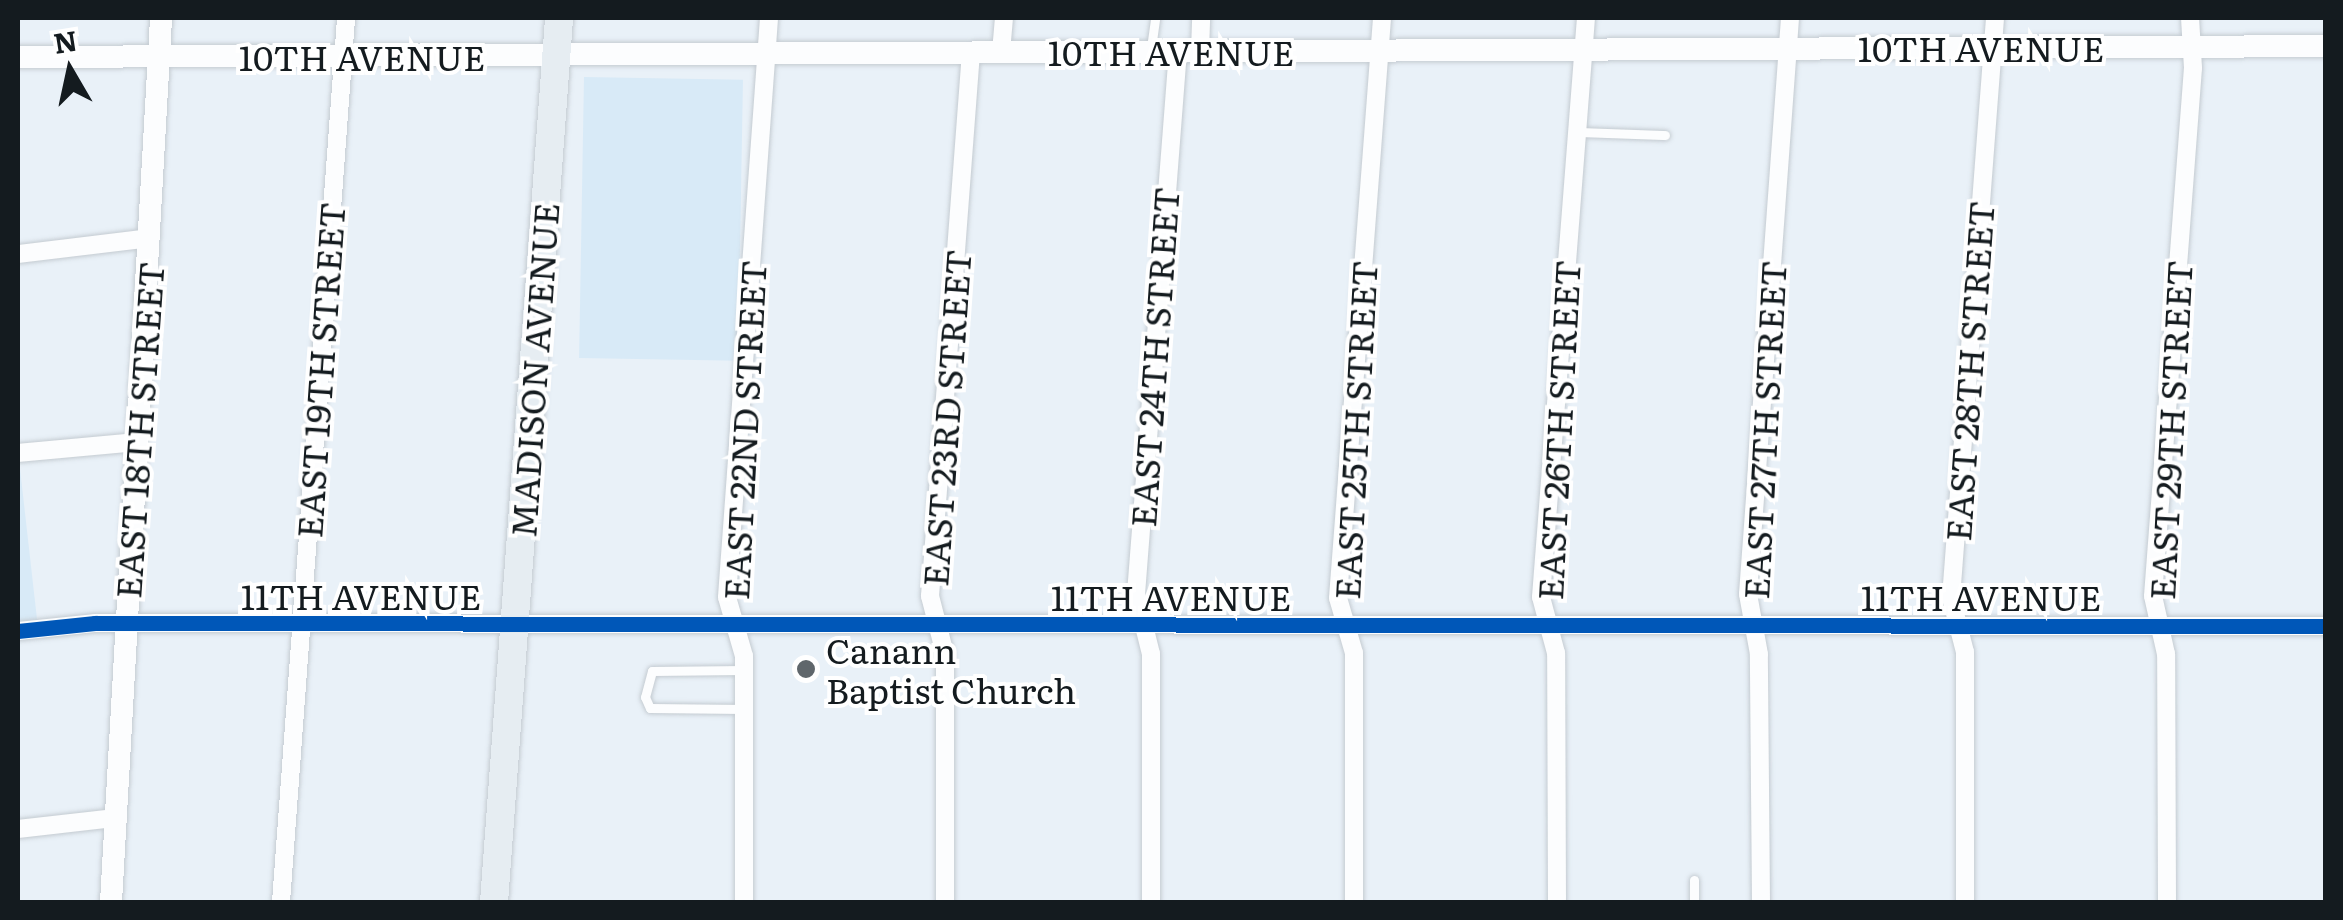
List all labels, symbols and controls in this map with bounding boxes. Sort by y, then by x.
text: N [50,18,80,63]
north arrow [20,20,120,120]
street label: 10TH AVENUE [1858,26,2104,68]
street label: 10TH AVENUE [1048,30,1294,72]
street label: 10TH AVENUE [239,35,485,77]
street label: EAST 24TH STREET [1120,185,1186,529]
street label: EAST 28TH STREET [1935,199,2001,543]
street label: EAST 19TH STREET [286,201,352,539]
street label: MADISON AVENUE [500,201,566,539]
street label: EAST 23RD STREET [912,248,978,588]
street label: EAST 22ND STREET [713,259,773,601]
street label: EAST 25TH STREET [1324,259,1384,601]
street label: EAST 26TH STREET [1527,259,1587,601]
street label: EAST 29TH STREET [2139,259,2199,601]
street label: EAST 18TH STREET [105,260,171,600]
street label: EAST 27TH STREET [1733,260,1793,600]
street label: 11TH AVENUE [241,574,481,616]
street label: 11TH AVENUE [1051,575,1291,617]
street label: 11TH AVENUE [1861,575,2101,617]
place label: Canann Baptist Church [826,628,1076,710]
marker: Canann Baptist Church [795,658,817,680]

